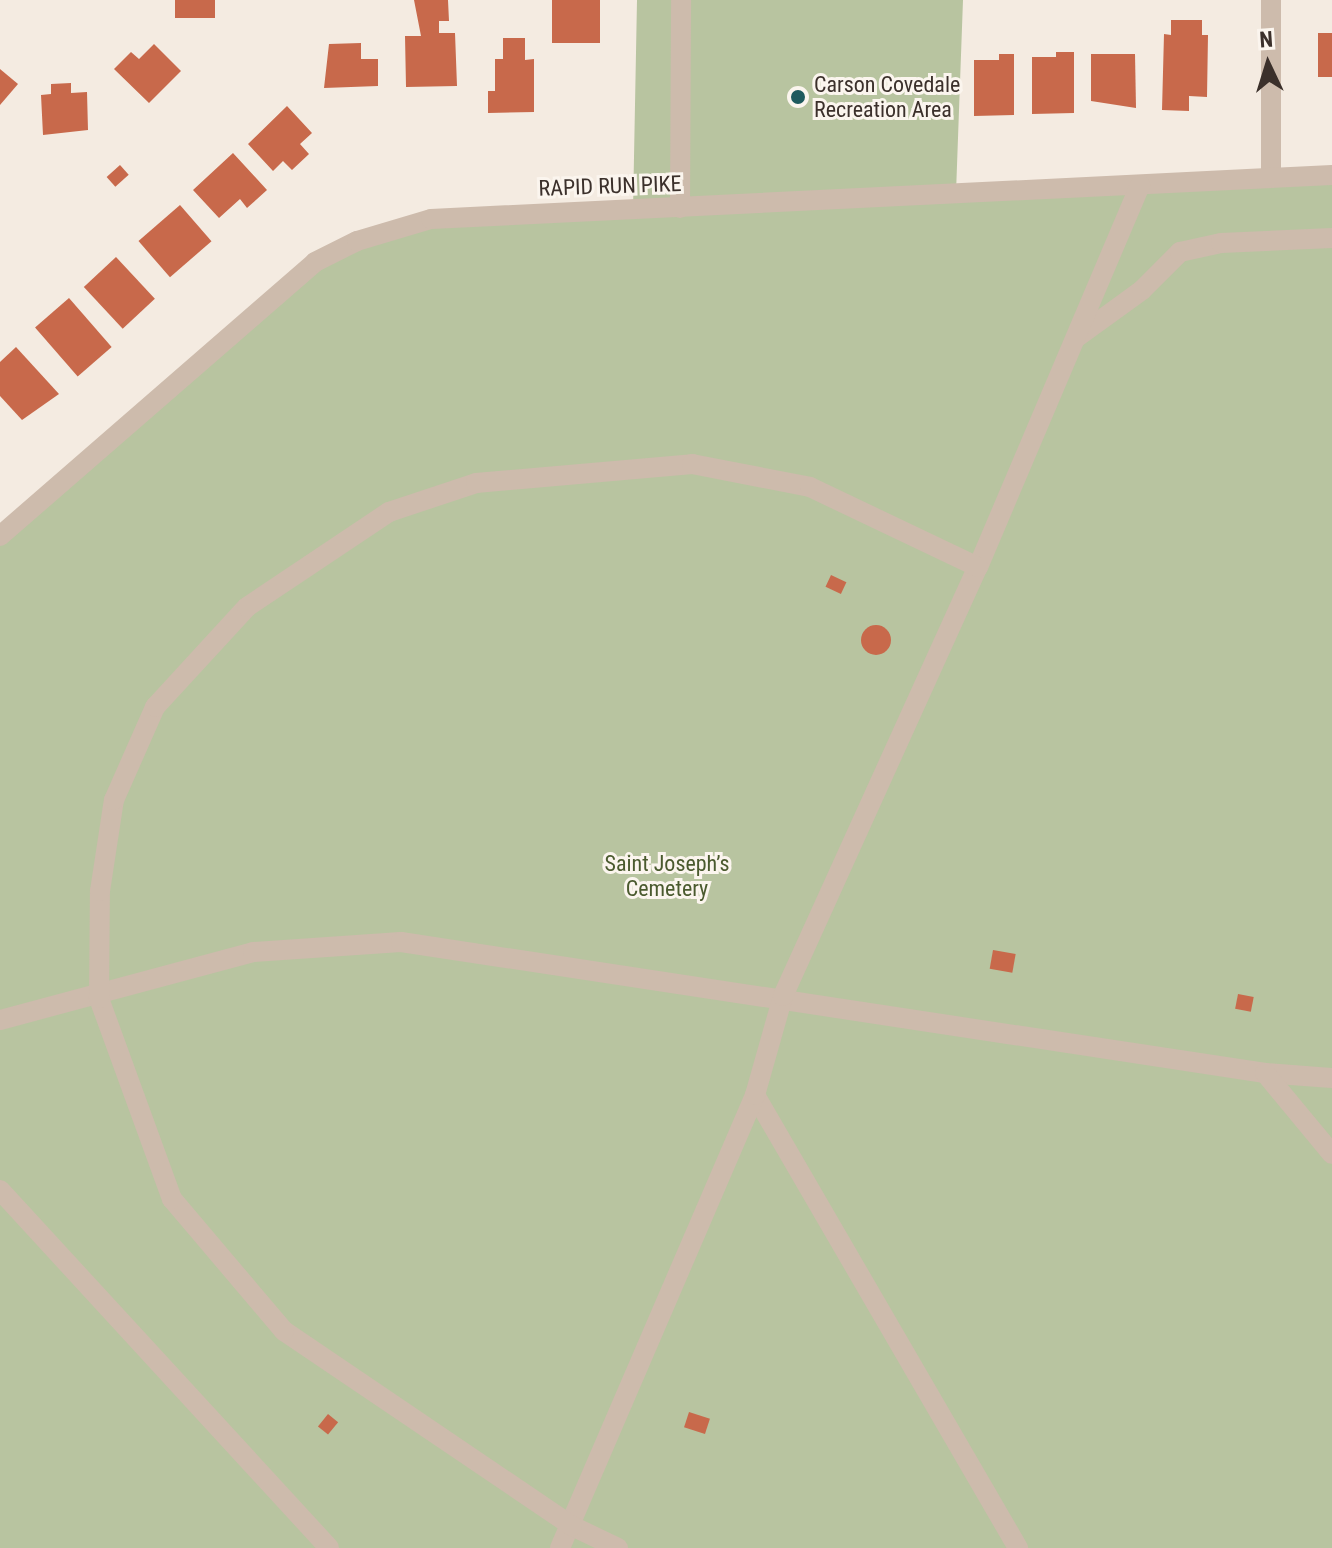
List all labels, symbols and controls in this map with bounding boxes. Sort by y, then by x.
north arrow [1228,24,1308,104]
text: N [1259,27,1274,53]
place label: Carson Covedale Recreation Area [814,71,960,122]
marker: Carson Covedale Recreation Area [789,88,807,106]
street label: RAPID RUN PIKE [538,170,682,202]
park label: Saint Joseph’s Cemetery [605,850,729,902]

